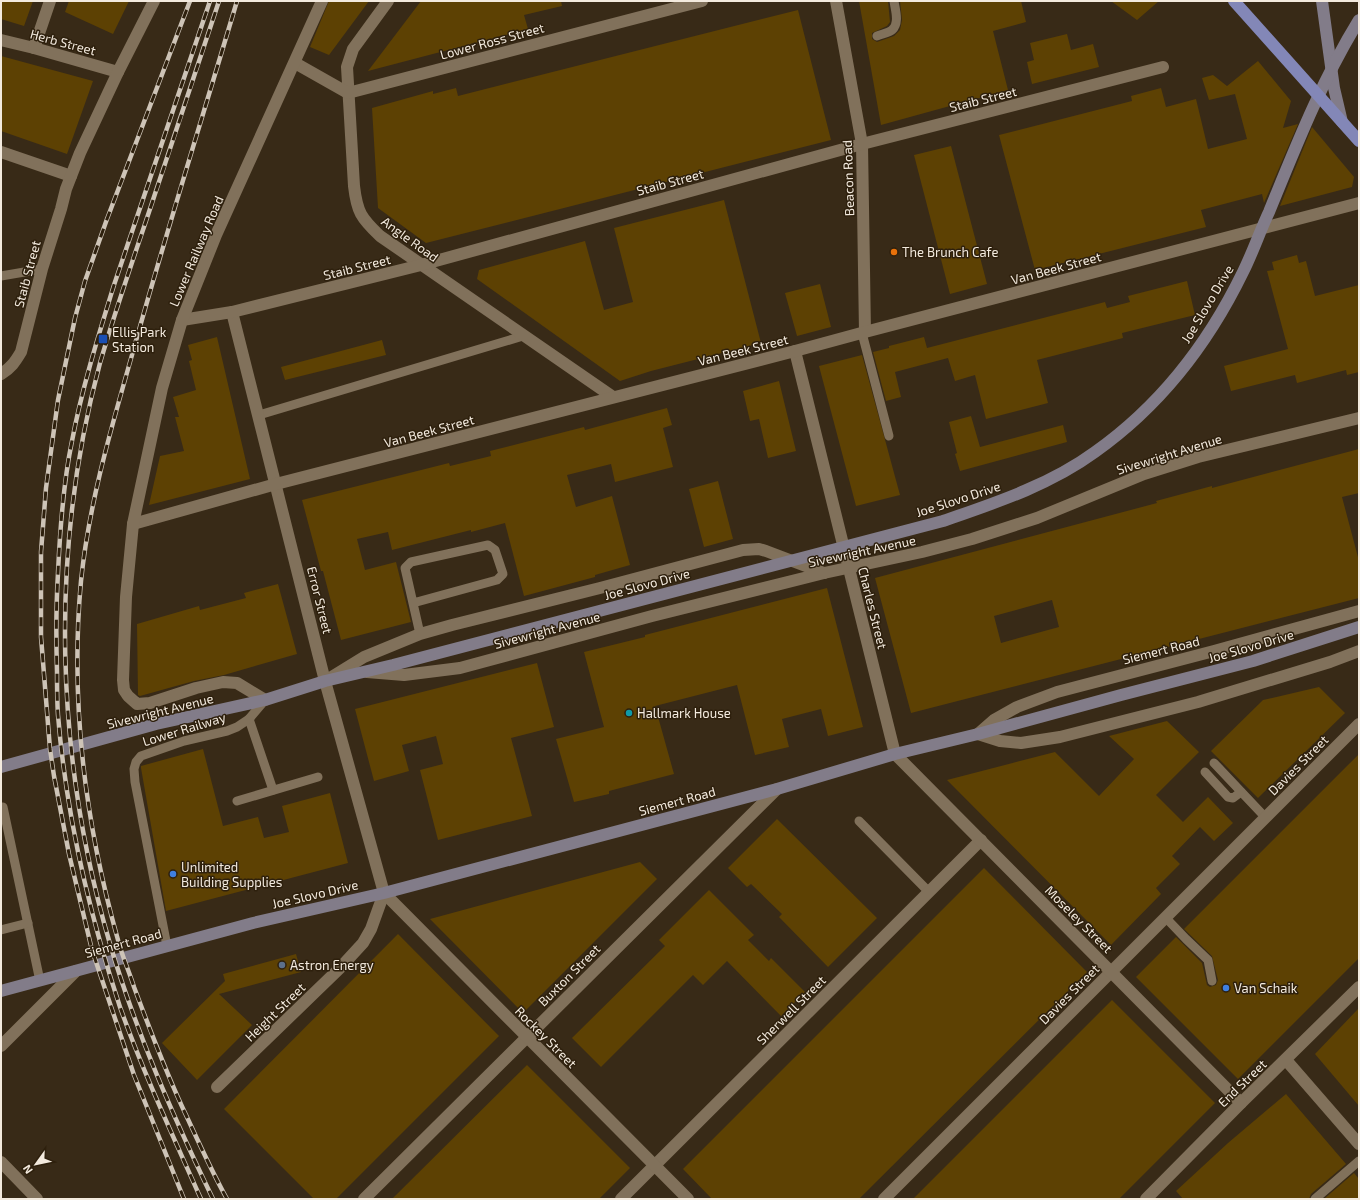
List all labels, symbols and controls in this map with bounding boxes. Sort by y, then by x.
street label: Lower Ross Street [438,19,546,63]
street label: Herb Street [28,26,98,58]
street label: Staib Street [948,83,1018,115]
street label: Beacon Road [839,140,857,216]
street label: Staib Street [635,165,705,199]
street label: Lower Railway Road [165,193,227,309]
street label: Angle Road [378,213,442,265]
street label: Staib Street [10,239,44,309]
place label: The Brunch Cafe [902,244,998,260]
marker: The Brunch Cafe [889,247,899,257]
street label: Van Beek Street [1009,248,1103,288]
street label: Staib Street [322,251,392,283]
street label: Joe Slovo Drive [1177,262,1237,346]
place label: Ellis Park Station [112,324,167,355]
street label: Van Beek Street [696,331,790,369]
marker: Ellis Park Station [97,333,109,345]
street label: Van Beek Street [382,411,476,451]
street label: Sivewright Avenue [1114,430,1224,478]
street label: Joe Slovo Drive [914,478,1002,520]
street label: Sivewright Avenue [807,532,917,570]
street label: Error Street [304,565,336,635]
street label: Joe Slovo Drive [602,565,692,603]
street label: Charles Street [855,565,891,651]
street label: Sivewright Avenue [492,608,602,652]
street label: Joe Slovo Drive [1206,626,1296,666]
street label: Siemert Road [1121,633,1201,667]
street label: Sivewright Avenue [105,690,215,732]
place label: Hallmark House [637,705,731,721]
marker: Hallmark House [624,708,634,718]
street label: Lower Railway [140,709,228,749]
street label: Davies Street [1265,732,1331,798]
street label: Siemert Road [637,783,717,819]
place label: Unlimited Building Supplies [181,859,282,890]
marker: Unlimited Building Supplies [168,869,178,879]
street label: Joe Slovo Drive [270,876,360,912]
street label: Moseley Street [1042,882,1116,956]
street label: Siemert Road [83,925,163,961]
street label: Buxton Street [535,941,603,1009]
place label: Astron Energy [290,957,374,973]
marker: Astron Energy [277,960,287,970]
street label: Davies Street [1036,961,1102,1027]
street label: Sherwell Street [753,972,829,1048]
street label: Height Street [242,979,309,1045]
place label: Van Schaik [1234,980,1298,996]
marker: Van Schaik [1221,983,1231,993]
street label: Rockey Street [512,1003,580,1071]
street label: End Street [1214,1056,1270,1110]
north arrow [16,1144,56,1184]
text: N [20,1163,35,1177]

